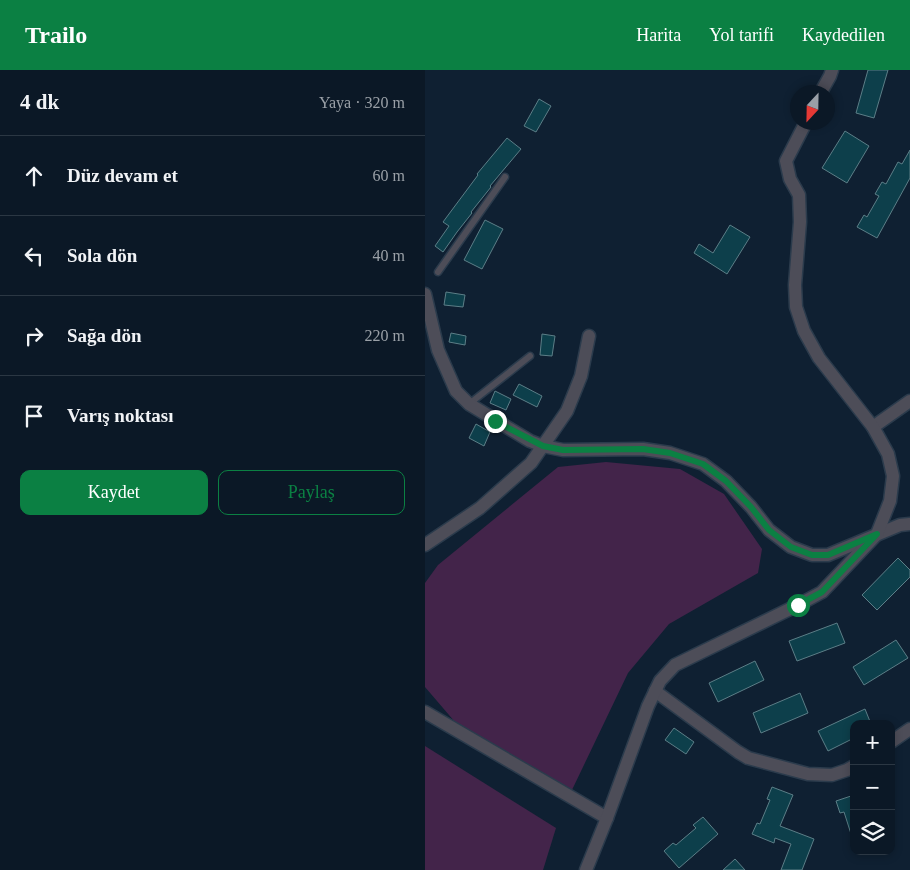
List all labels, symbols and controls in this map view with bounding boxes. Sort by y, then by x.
text: Trailo [25,22,87,48]
text: Harita [636,25,681,45]
text: Yol tarifi [709,25,774,45]
text: Kaydedilen [802,25,885,45]
north arrow [790,85,835,130]
text: 4 dk [20,90,59,114]
text: Yaya · 320 m [319,94,405,111]
icon: ahead [20,162,48,190]
text: Düz devam et [67,165,178,186]
text: 60 m [373,167,405,184]
icon: left [20,242,48,270]
text: Sola dön [67,245,137,266]
text: 40 m [373,247,405,264]
icon: right [20,322,48,350]
text: Sağa dön [67,325,141,346]
text: 220 m [365,327,405,344]
icon: arrive [20,402,48,430]
text: Varış noktası [67,405,173,426]
route end [484,410,507,433]
button: Kaydet [20,470,208,515]
button: Paylaş [218,470,405,515]
route start [787,594,810,617]
map controls [850,720,895,855]
button: + [850,720,895,765]
button: − [850,765,895,810]
button: layers [850,810,895,855]

